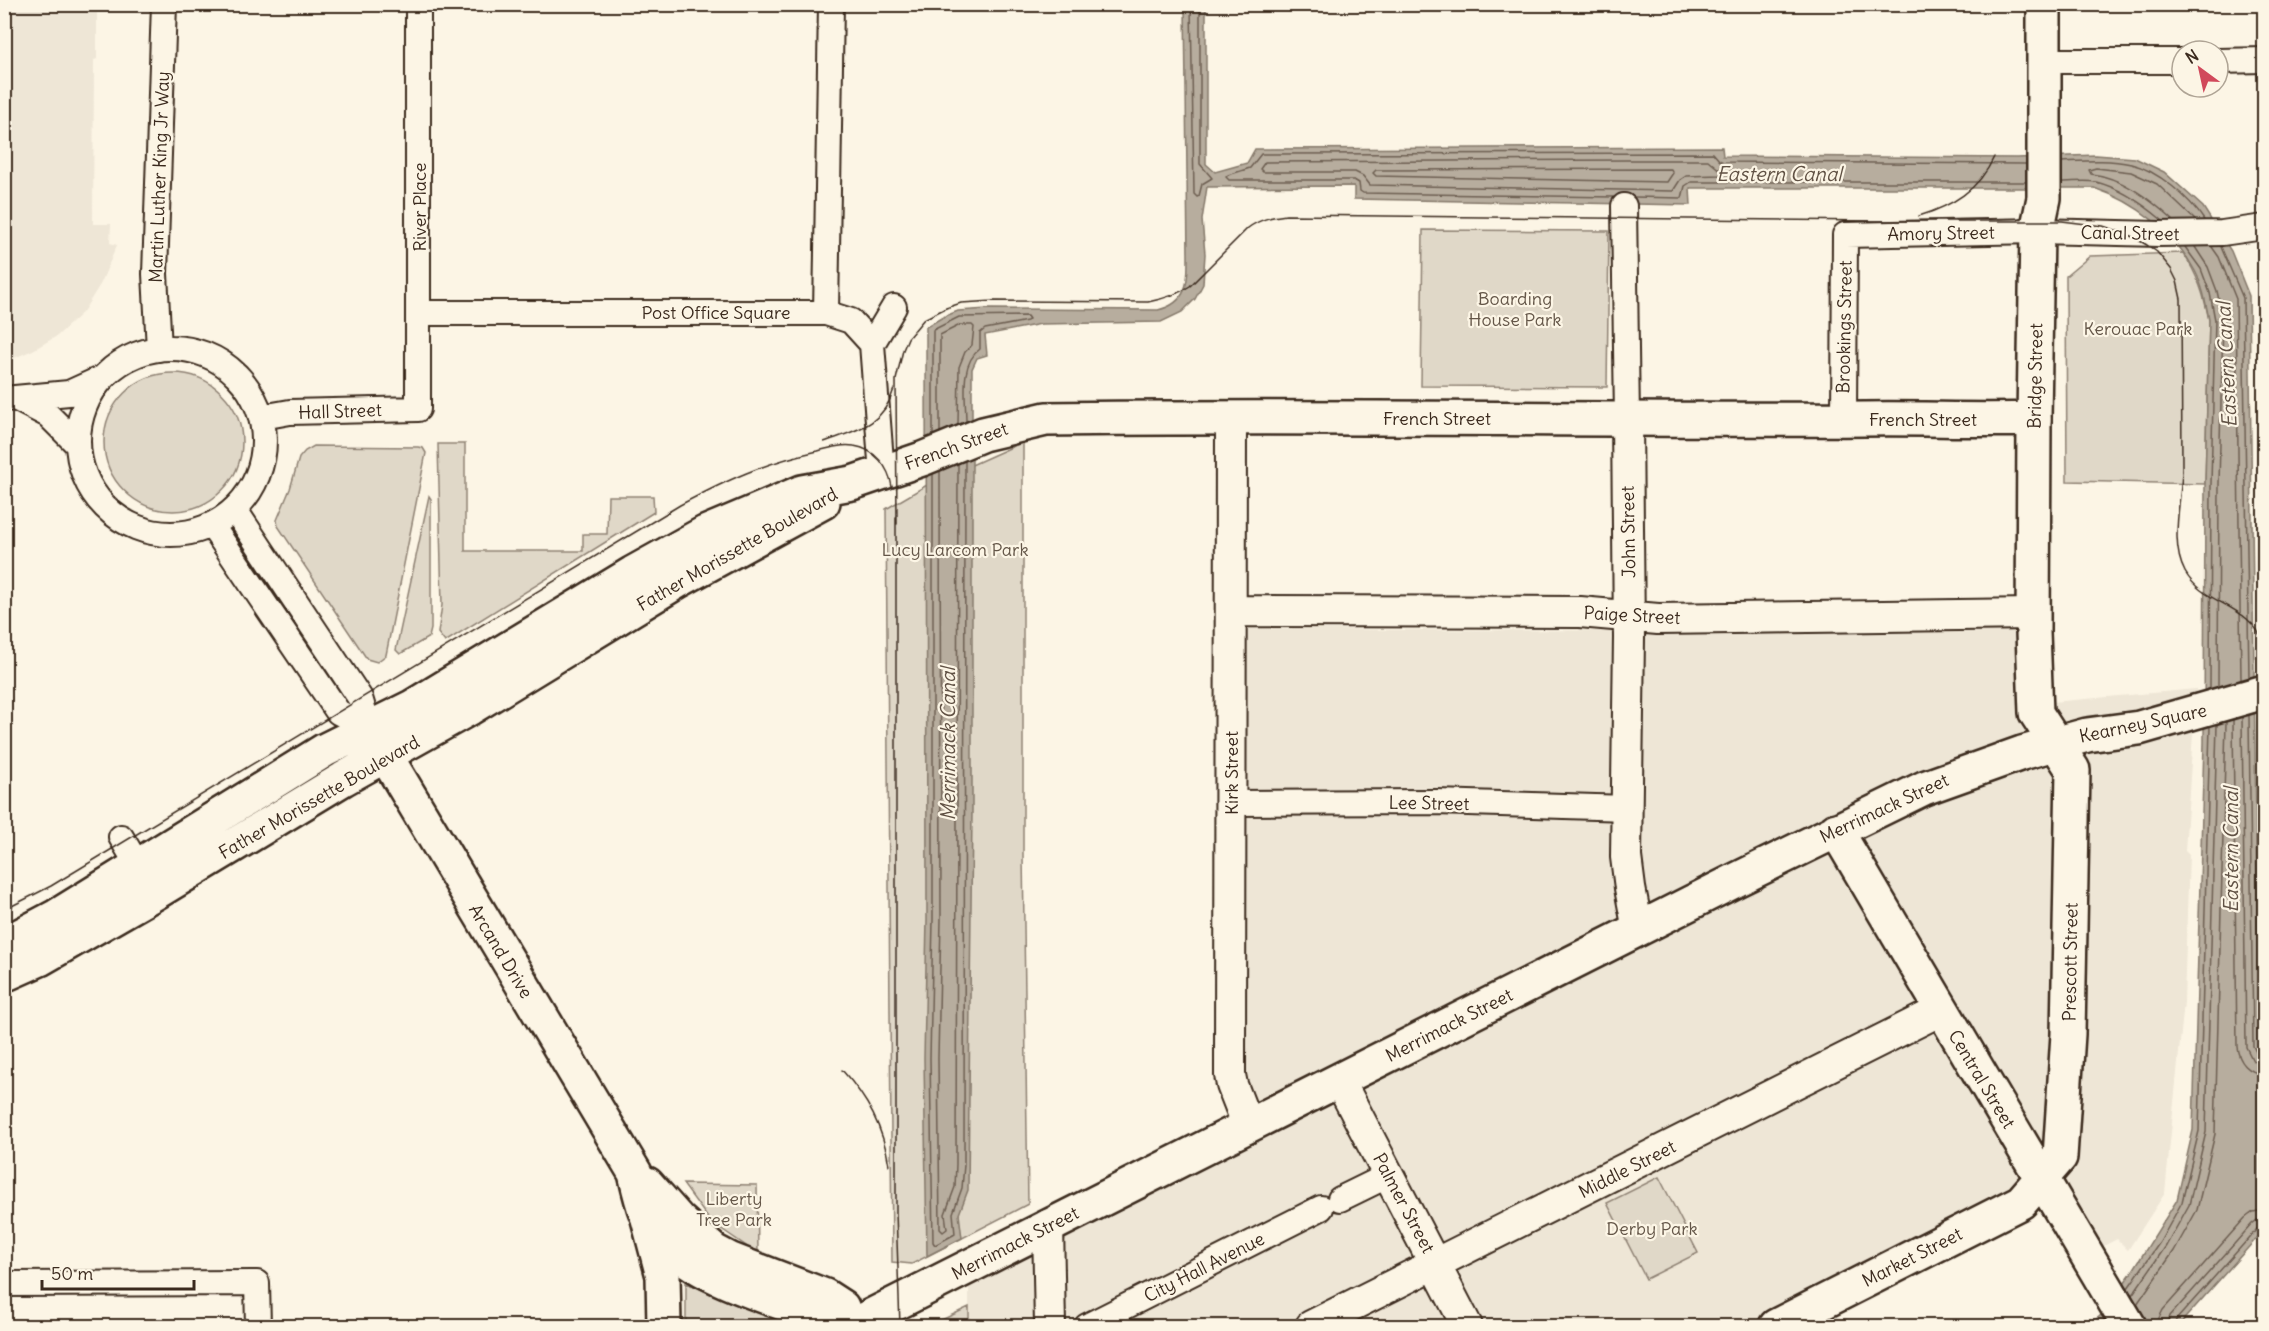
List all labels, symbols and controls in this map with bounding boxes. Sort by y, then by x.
north arrow [2170,39,2230,99]
text: N [2182,45,2202,68]
street label: Martin Luther King Jr Way [144,71,174,283]
water label: Eastern Canal [1716,161,1844,186]
street label: River Place [408,162,431,252]
street label: Amory Street [1887,221,1995,245]
street label: Canal Street [2080,221,2180,245]
street label: Brookings Street [1831,260,1857,394]
park label: Boarding House Park [1469,287,1561,331]
water label: Eastern Canal [2210,299,2242,428]
street label: Post Office Square [642,301,790,324]
park label: Kerouac Park [2084,317,2192,340]
street label: Bridge Street [2023,323,2047,429]
street label: Hall Street [298,398,382,424]
street label: French Street [1383,407,1491,430]
street label: French Street [1869,408,1977,431]
street label: French Street [901,417,1011,475]
street label: Father Morissette Boulevard [632,482,842,616]
street label: John Street [1616,486,1640,578]
park label: Lucy Larcom Park [881,538,1029,561]
street label: Paige Street [1583,601,1681,629]
water label: Merrimack Canal [935,665,960,821]
street label: Kearney Square [2077,698,2209,748]
street label: Father Morissette Boulevard [214,730,424,864]
street label: Kirk Street [1220,731,1243,815]
street label: Merrimack Street [1816,768,1952,848]
water label: Eastern Canal [2218,785,2243,913]
street label: Lee Street [1388,791,1470,815]
street label: Arcand Drive [464,900,538,1002]
street label: Prescott Street [2057,902,2083,1022]
street label: Merrimack Street [1382,983,1516,1067]
street label: Central Street [1944,1025,2020,1133]
street label: Middle Street [1575,1135,1679,1203]
street label: Palmer Street [1368,1149,1440,1257]
park label: Liberty Tree Park [696,1187,772,1231]
street label: Merrimack Street [948,1201,1082,1285]
park label: Derby Park [1606,1217,1698,1240]
street label: Market Street [1858,1222,1966,1292]
street label: City Hall Avenue [1140,1227,1268,1307]
scale bar [42,1253,194,1291]
text: 50 m [51,1262,93,1285]

